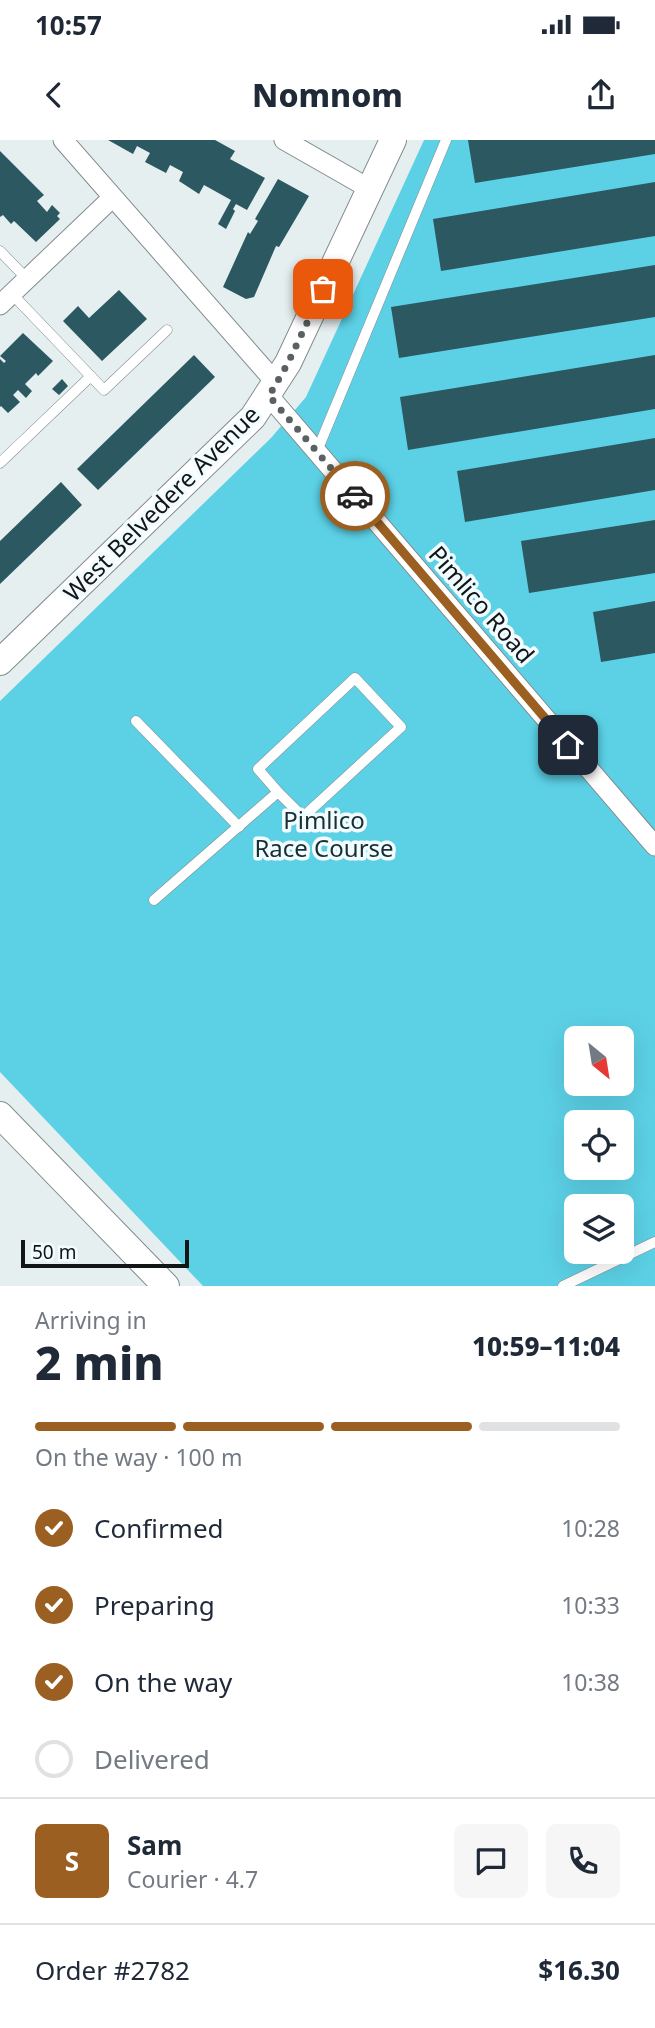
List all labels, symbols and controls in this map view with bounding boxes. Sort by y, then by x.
text: 10:57 [35,7,102,43]
text: Nomnom [252,73,403,116]
icon: back [35,76,73,114]
icon: share [582,76,620,114]
pin [293,259,353,319]
icon: bag [304,270,342,308]
street label: West Belvedere Avenue [56,398,266,608]
courier [320,461,390,531]
icon: car [336,477,374,515]
street label: Pimlico Road [422,538,542,670]
pin [538,715,598,775]
icon: home [549,726,587,764]
park label: Pimlico Race Course [254,803,394,864]
north arrow [564,1026,634,1096]
map controls [564,1026,634,1264]
button: locate [564,1110,634,1180]
button: layers [564,1194,634,1264]
scale bar [21,1237,189,1269]
text: 50 m [32,1239,76,1265]
text: Arriving in [35,1304,147,1336]
text: 10:59–11:04 [472,1328,620,1364]
text: 2 min [35,1331,164,1393]
text: On the way · 100 m [35,1441,242,1473]
icon: check [35,1509,73,1547]
text: Confirmed [94,1510,224,1546]
text: 10:28 [561,1512,620,1544]
icon: check [35,1586,73,1624]
text: Preparing [94,1587,215,1623]
text: 10:33 [561,1589,620,1621]
icon: check [35,1663,73,1701]
text: On the way [94,1664,232,1700]
text: 10:38 [561,1666,620,1698]
text: Delivered [94,1741,210,1777]
button: chat [454,1824,528,1898]
button: phone [546,1824,620,1898]
text: Sam [127,1827,182,1863]
text: S [65,1843,79,1879]
text: Courier · 4.7 [127,1863,258,1895]
text: Order #2782 [35,1952,190,1988]
text: $16.30 [538,1952,620,1988]

